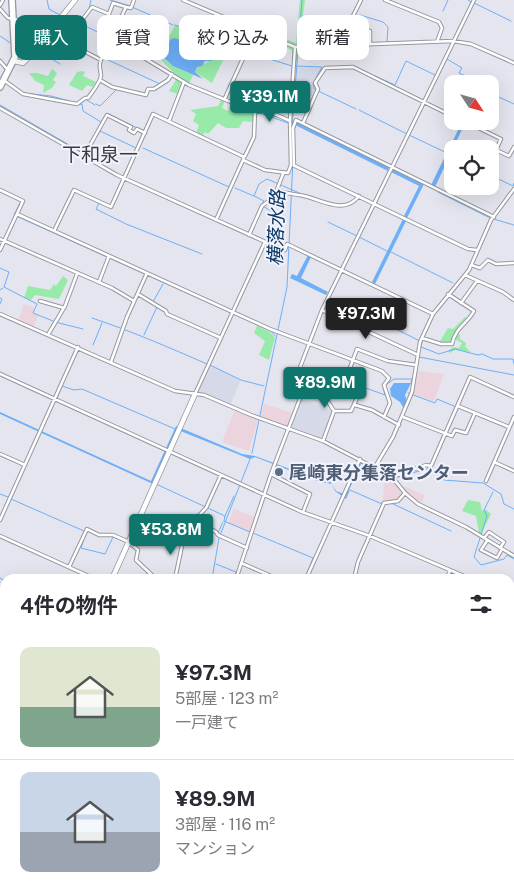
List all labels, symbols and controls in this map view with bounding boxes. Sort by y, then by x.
chip: 購入 [15,15,87,60]
chip: 賃貸 [97,15,169,60]
chip: 絞り込み [179,15,287,60]
chip: 新着 [297,15,369,60]
north arrow [444,75,499,130]
map controls [444,75,499,195]
pin: ¥39.1M [229,80,311,123]
text: ¥39.1M [241,87,299,106]
button: locate [444,140,499,195]
district label: 下和泉一 [62,143,138,165]
water label: 横落水路 [264,188,288,266]
pin: ¥97.3M [325,298,407,340]
text: ¥97.3M [337,304,395,323]
pin: ¥89.9M [284,366,366,409]
text: ¥89.9M [294,373,356,392]
place label: 尾崎東分集落センター [289,462,469,483]
marker: 尾崎東分集落センター [273,466,285,478]
pin: ¥53.8M [130,514,212,556]
text: ¥53.8M [140,520,202,539]
icon: filters [467,590,495,618]
text: 4件の物件 [20,593,118,618]
text: ¥97.3M [175,660,252,685]
icon: home [60,667,120,727]
text: 5部屋 · 123 m² [175,689,278,708]
text: 一戸建て [175,713,239,732]
text: ¥89.9M [175,786,255,811]
icon: home [60,792,120,852]
text: 3部屋 · 116 m² [175,815,275,834]
text: マンション [175,839,255,858]

